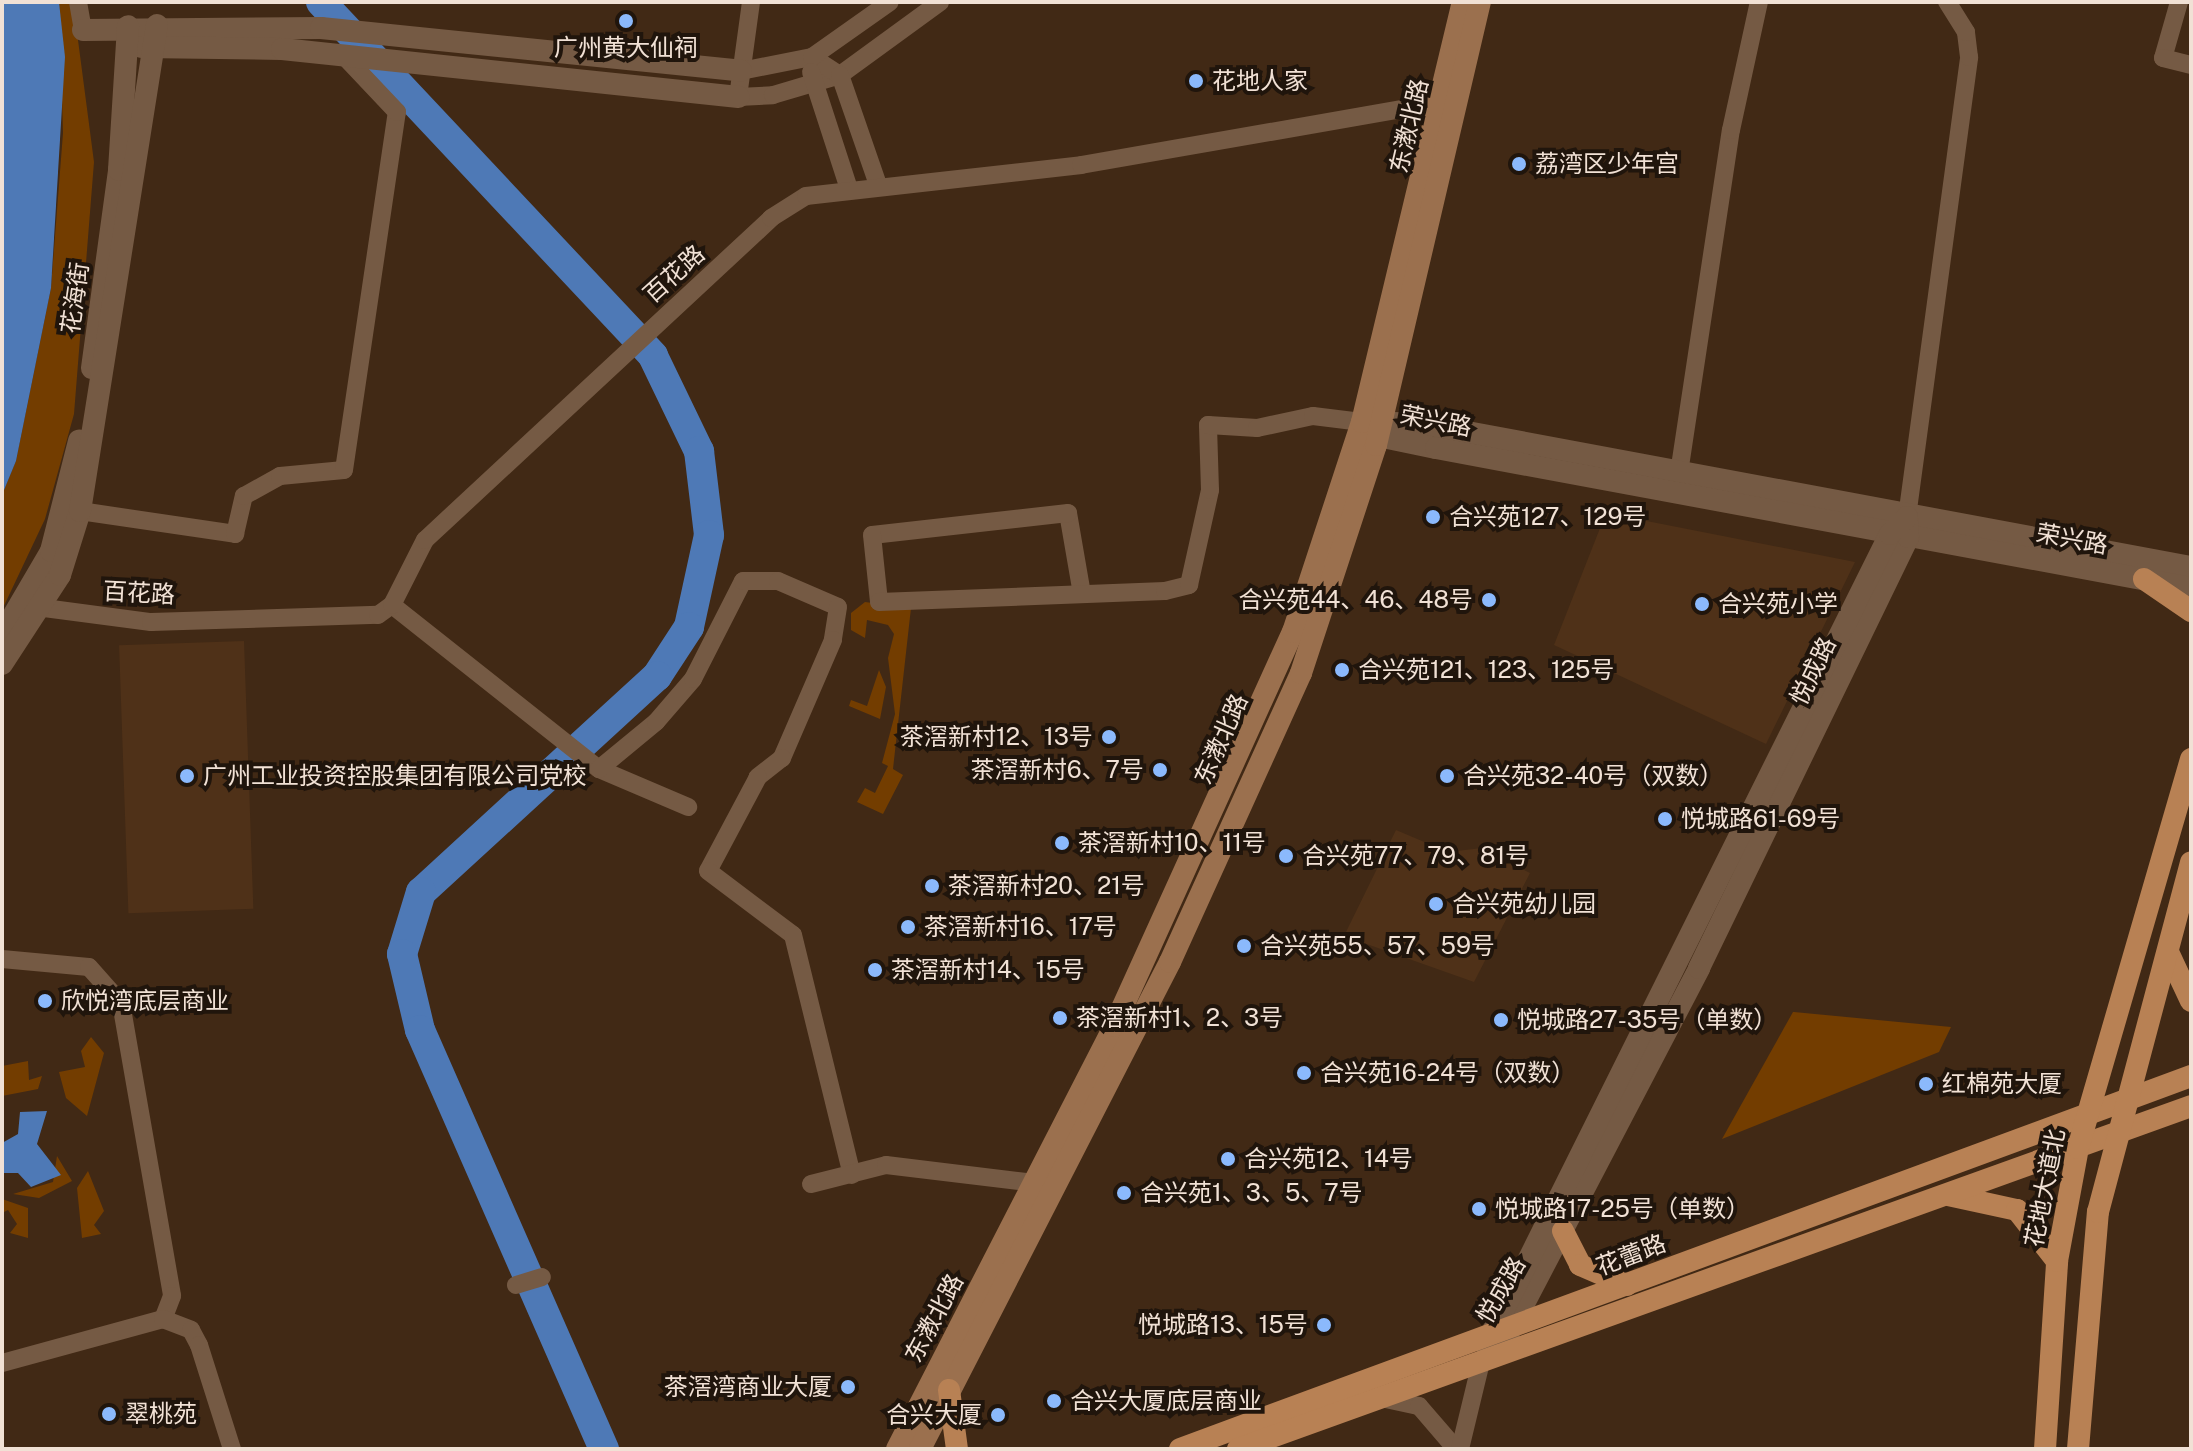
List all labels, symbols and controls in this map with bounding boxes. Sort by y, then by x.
marker: 广州黄大仙祠 [617,12,635,30]
place label: 广州黄大仙祠 [554,34,698,62]
place label: 花地人家 [1212,67,1308,95]
marker: 花地人家 [1187,72,1205,90]
street label: 东漖北路 [1384,76,1434,176]
place label: 荔湾区少年宫 [1535,150,1679,178]
marker: 荔湾区少年宫 [1510,155,1528,173]
street label: 百花路 [638,239,710,309]
street label: 花海街 [56,260,94,336]
street label: 荣兴路 [1398,400,1474,442]
place label: 合兴苑127、129号 [1449,503,1647,531]
marker: 合兴苑127、129号 [1424,508,1442,526]
street label: 荣兴路 [2034,519,2110,559]
street label: 百花路 [102,577,176,609]
place label: 合兴苑44、46、48号 [1238,586,1473,614]
place label: 合兴苑小学 [1718,590,1838,618]
marker: 合兴苑44、46、48号 [1480,591,1498,609]
marker: 合兴苑小学 [1693,595,1711,613]
street label: 悦成路 [1784,632,1842,710]
place label: 合兴苑121、123、125号 [1358,656,1614,684]
marker: 合兴苑121、123、125号 [1333,661,1351,679]
street label: 东漖北路 [1188,689,1254,789]
place label: 茶滘新村12、13号 [900,723,1093,751]
marker: 茶滘新村12、13号 [1100,728,1118,746]
place label: 茶滘新村6、7号 [971,756,1144,784]
marker: 茶滘新村6、7号 [1151,761,1169,779]
place label: 广州工业投资控股集团有限公司党校 [203,762,587,790]
place label: 合兴苑32-40号（双数） [1463,762,1723,790]
marker: 广州工业投资控股集团有限公司党校 [178,767,196,785]
marker: 合兴苑32-40号（双数） [1438,767,1456,785]
place label: 悦城路61-69号 [1681,805,1841,833]
marker: 悦城路61-69号 [1656,810,1674,828]
place label: 茶滘新村10、11号 [1078,829,1266,857]
marker: 茶滘新村10、11号 [1053,834,1071,852]
place label: 合兴苑77、79、81号 [1302,842,1529,870]
marker: 合兴苑77、79、81号 [1277,847,1295,865]
place label: 茶滘新村20、21号 [948,872,1145,900]
marker: 茶滘新村20、21号 [923,877,941,895]
place label: 合兴苑幼儿园 [1452,890,1596,918]
marker: 合兴苑幼儿园 [1427,895,1445,913]
place label: 茶滘新村16、17号 [924,913,1117,941]
marker: 茶滘新村16、17号 [899,918,917,936]
place label: 合兴苑55、57、59号 [1260,932,1495,960]
marker: 合兴苑55、57、59号 [1235,937,1253,955]
place label: 茶滘新村14、15号 [891,956,1085,984]
marker: 茶滘新村14、15号 [866,961,884,979]
place label: 欣悦湾底层商业 [61,987,229,1015]
marker: 欣悦湾底层商业 [36,992,54,1010]
place label: 茶滘新村1、2、3号 [1076,1004,1283,1032]
place label: 悦城路27-35号（单数） [1517,1006,1777,1034]
marker: 茶滘新村1、2、3号 [1051,1009,1069,1027]
marker: 悦城路27-35号（单数） [1492,1011,1510,1029]
place label: 合兴苑16-24号（双数） [1320,1059,1575,1087]
marker: 合兴苑16-24号（双数） [1295,1064,1313,1082]
place label: 红棉苑大厦 [1942,1070,2062,1098]
marker: 红棉苑大厦 [1917,1075,1935,1093]
street label: 花地大道北 [2019,1126,2071,1250]
place label: 合兴苑12、14号 [1244,1145,1413,1173]
marker: 合兴苑12、14号 [1219,1150,1237,1168]
place label: 合兴苑1、3、5、7号 [1140,1179,1363,1207]
marker: 合兴苑1、3、5、7号 [1115,1184,1133,1202]
place label: 悦城路17-25号（单数） [1495,1195,1750,1223]
marker: 悦城路17-25号（单数） [1470,1200,1488,1218]
street label: 花蕾路 [1592,1229,1670,1281]
street label: 悦成路 [1471,1252,1531,1328]
street label: 东漖北路 [899,1269,969,1367]
place label: 悦城路13、15号 [1138,1311,1308,1339]
marker: 悦城路13、15号 [1315,1316,1333,1334]
place label: 茶滘湾商业大厦 [664,1373,832,1401]
marker: 茶滘湾商业大厦 [839,1378,857,1396]
place label: 合兴大厦底层商业 [1070,1387,1262,1415]
marker: 合兴大厦底层商业 [1045,1392,1063,1410]
place label: 翠桃苑 [125,1400,197,1428]
place label: 合兴大厦 [886,1401,982,1429]
marker: 翠桃苑 [100,1405,118,1423]
marker: 合兴大厦 [989,1406,1007,1424]

